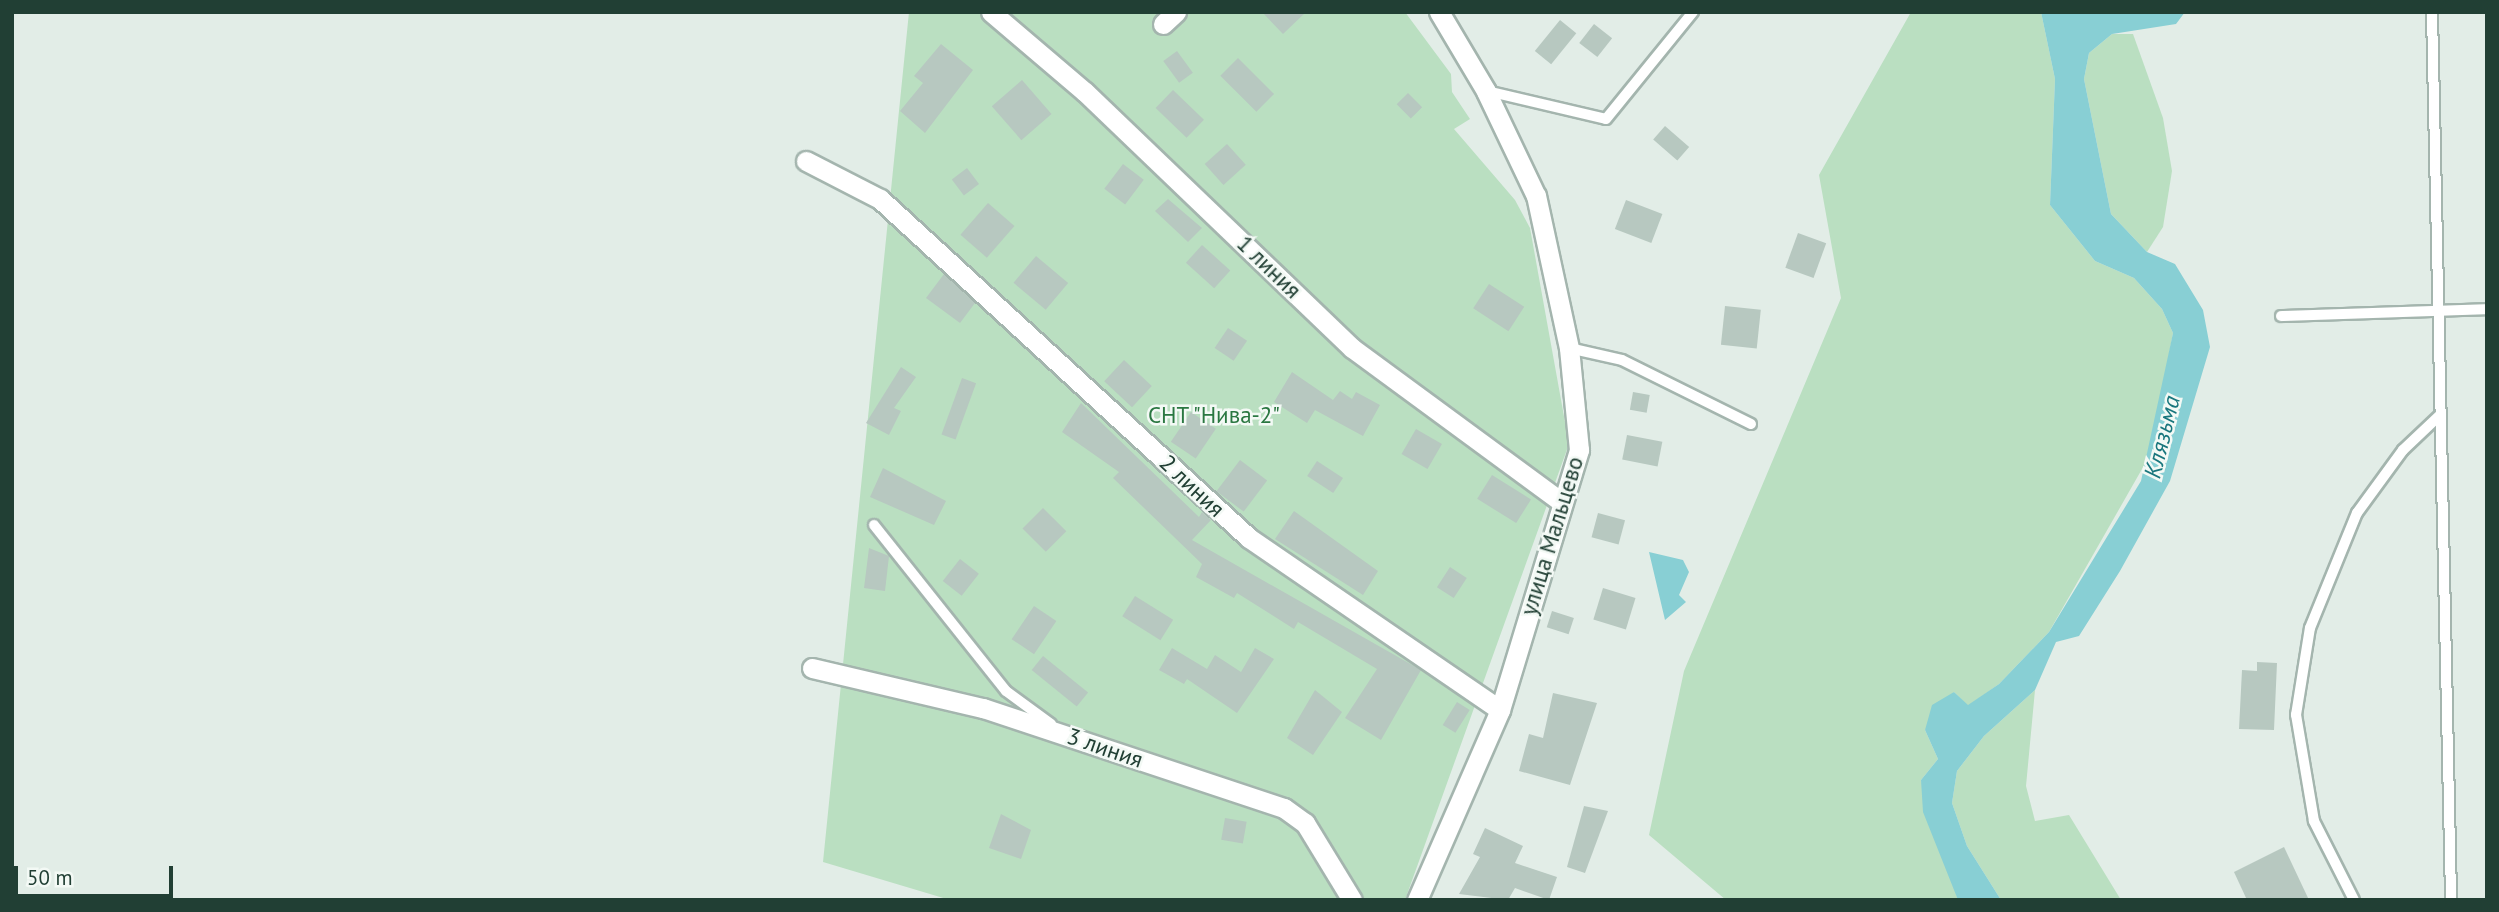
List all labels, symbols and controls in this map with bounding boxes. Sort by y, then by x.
street label: 1 линия [1231,230,1307,304]
water label: Клязьма [2138,393,2186,481]
park label: СНТ "Нива-2" [1147,401,1281,429]
street label: 2 линия [1154,449,1230,523]
street label: улица Мальцево [1515,453,1589,619]
street label: 3 линия [1063,722,1147,774]
scale bar [18,852,177,896]
text: 50 m [27,864,73,891]

